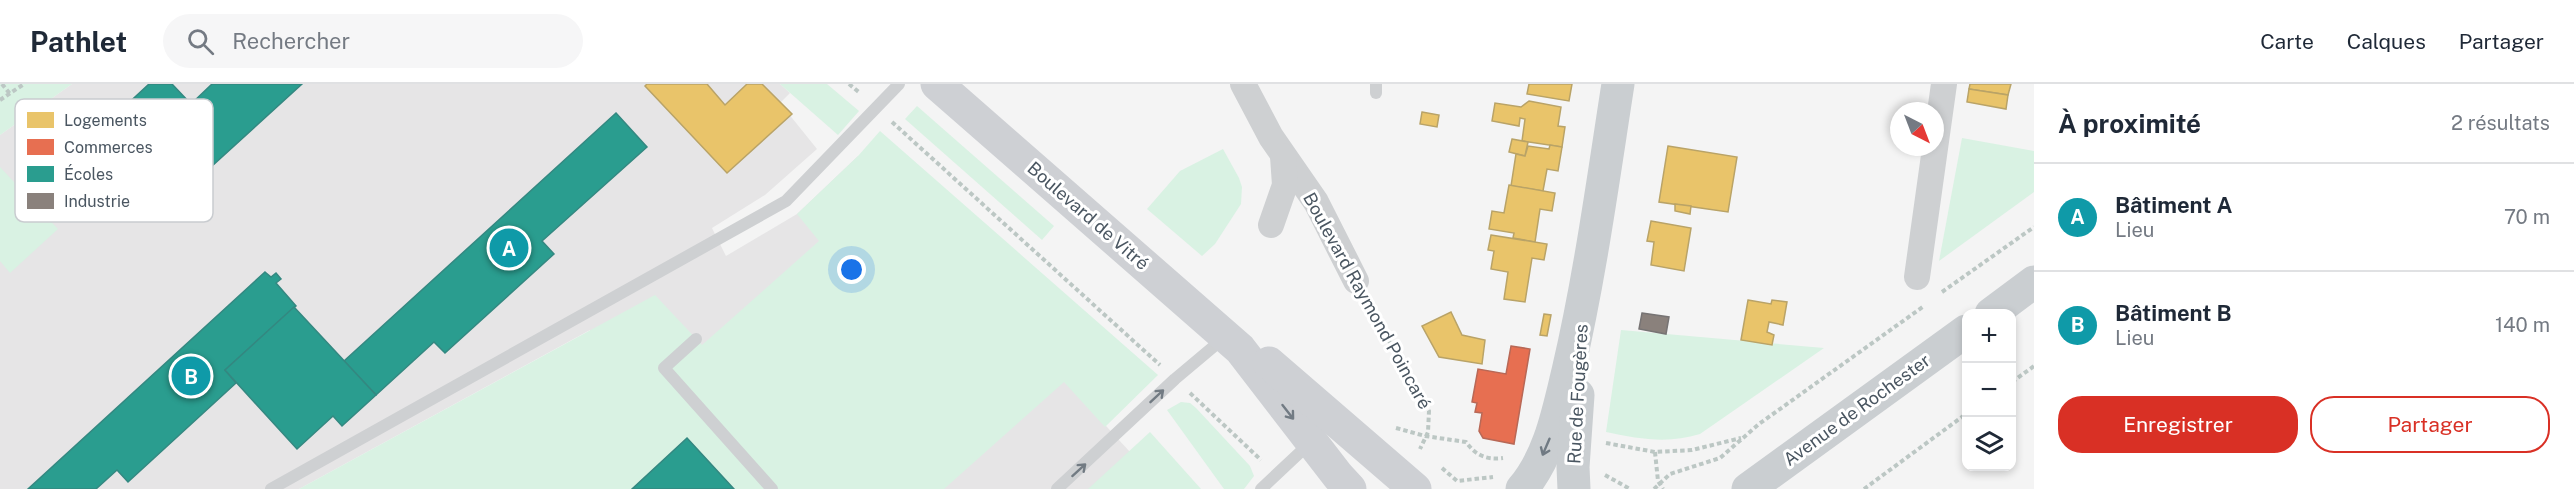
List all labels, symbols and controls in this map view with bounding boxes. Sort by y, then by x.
search box [163,14,583,68]
text: Pathlet [30,25,127,58]
icon: search [184,25,217,58]
text: Rechercher [232,28,350,54]
text: Carte [2260,29,2314,54]
text: Calques [2347,29,2426,54]
text: Partager [2459,29,2544,54]
legend [15,99,213,222]
north arrow [1890,102,1944,156]
text: À proximité [2058,108,2201,139]
text: Logements [64,111,147,130]
text: 2 résultats [2451,111,2550,135]
text: Commerces [64,138,153,157]
street label: Boulevard de Vitré [1023,157,1153,274]
text: Écoles [64,164,113,184]
street label: Boulevard Raymond Poincaré [1299,189,1436,413]
text: Industrie [64,192,130,211]
text: Bâtiment A [2115,192,2232,218]
text: A [2070,205,2085,229]
text: 70 m [2504,205,2550,229]
text: Lieu [2115,218,2154,242]
pin: A [490,226,528,270]
your location [837,255,866,284]
text: Bâtiment B [2115,300,2231,326]
map controls [1962,309,2016,471]
button: + [1962,309,2016,363]
text: B [2071,313,2084,337]
text: 140 m [2495,313,2550,337]
street label: Rue de Fougères [1563,323,1592,464]
text: Lieu [2115,326,2154,350]
street label: Avenue de Rochester [1779,349,1934,470]
pin: B [172,354,210,398]
button: − [1962,363,2016,417]
one-way arrow [1149,389,1164,403]
button: Enregistrer [2058,396,2298,453]
button: Partager [2310,396,2550,453]
one-way arrow [1282,403,1295,419]
button: layers [1962,417,2016,471]
one-way arrow [1540,437,1551,456]
one-way arrow [1071,463,1086,477]

